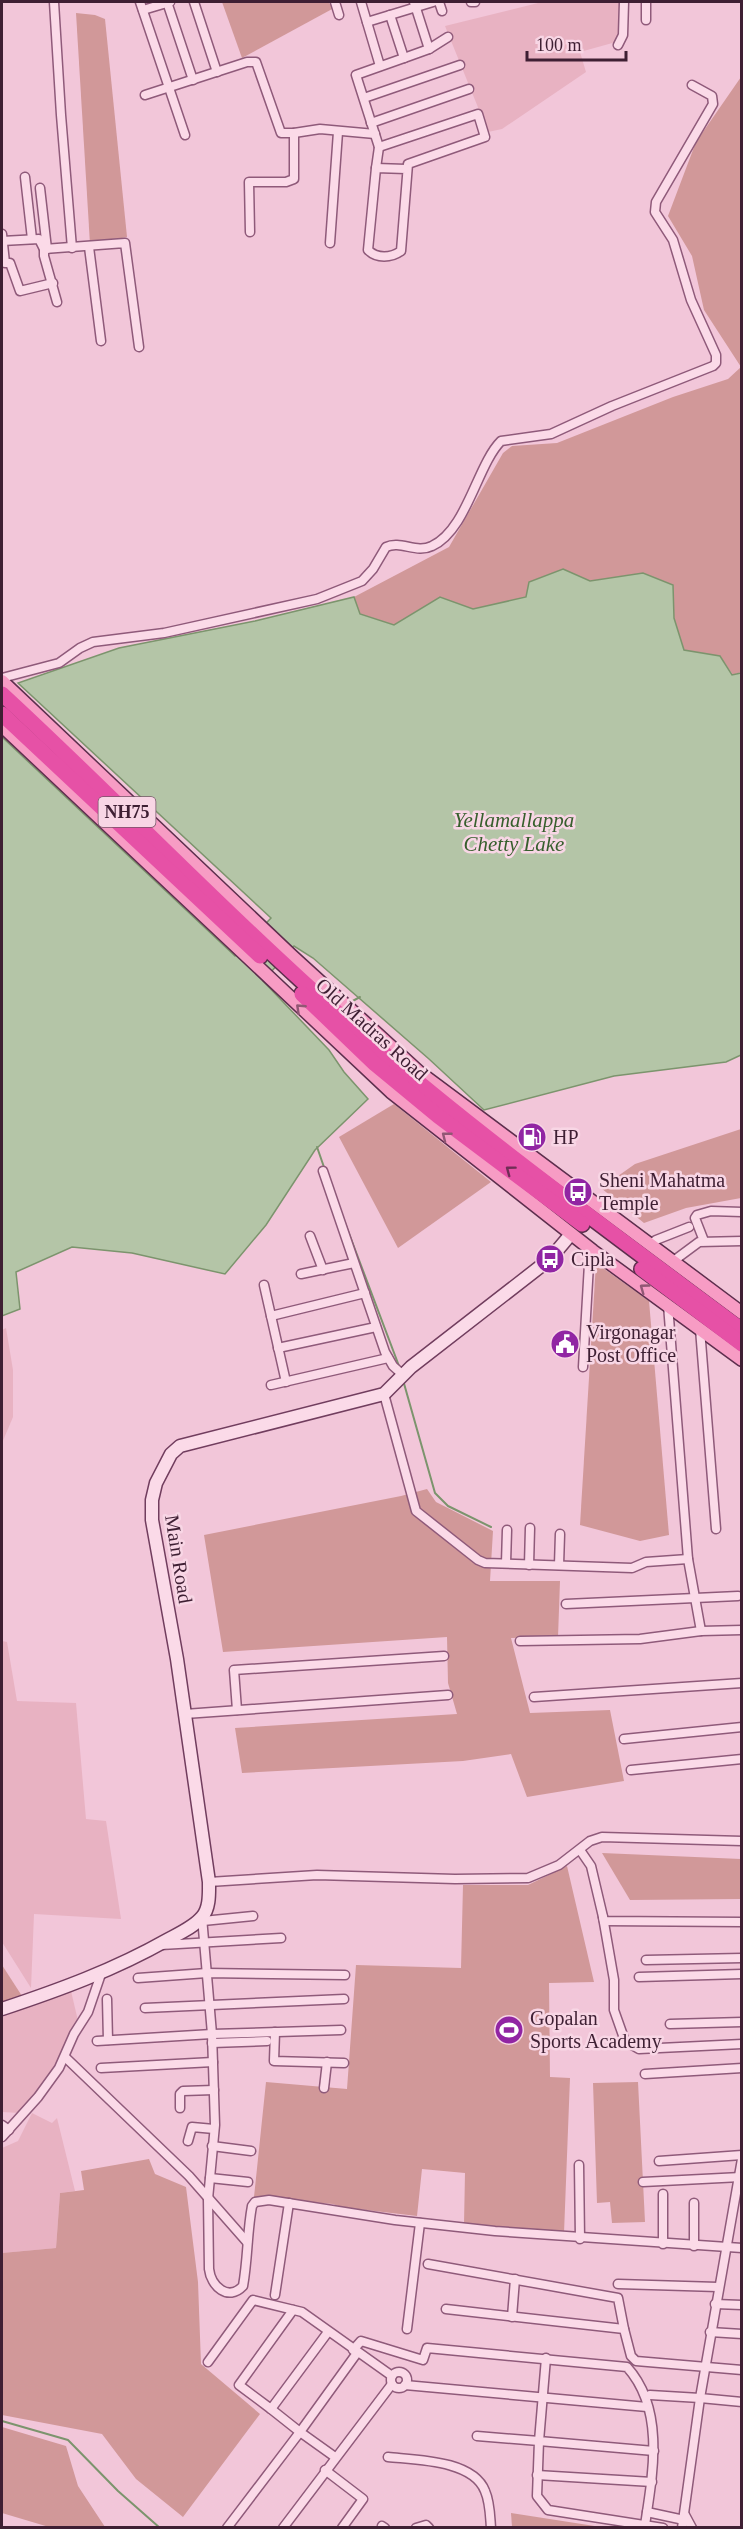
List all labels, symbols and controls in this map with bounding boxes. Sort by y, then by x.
scale bar [527,24,626,62]
text: 100 m [536,35,582,55]
road number: NH75 [98,797,156,827]
water label: Yellamallappa Chetty Lake [454,808,574,856]
street label: Old Madras Road [312,973,432,1085]
one-way arrow [296,1004,306,1015]
fuel station icon: HP [516,1121,548,1153]
place label: HP [553,1126,579,1148]
one-way arrow [442,1133,453,1144]
one-way arrow [506,1166,517,1177]
place label: Sheni Mahatma Temple [599,1169,725,1215]
bus stop icon: Sheni Mahatma Temple [562,1176,594,1208]
bus stop icon: Cipla [534,1243,566,1275]
place label: Cipla [571,1248,614,1271]
one-way arrow [639,1284,650,1295]
place label: Virgonagar Post Office [586,1321,676,1366]
public building icon: Virgonagar Post Office [549,1328,581,1360]
street label: Main Road [161,1513,197,1605]
place label: Gopalan Sports Academy [530,2007,662,2053]
sports icon: Gopalan Sports Academy [493,2014,525,2046]

